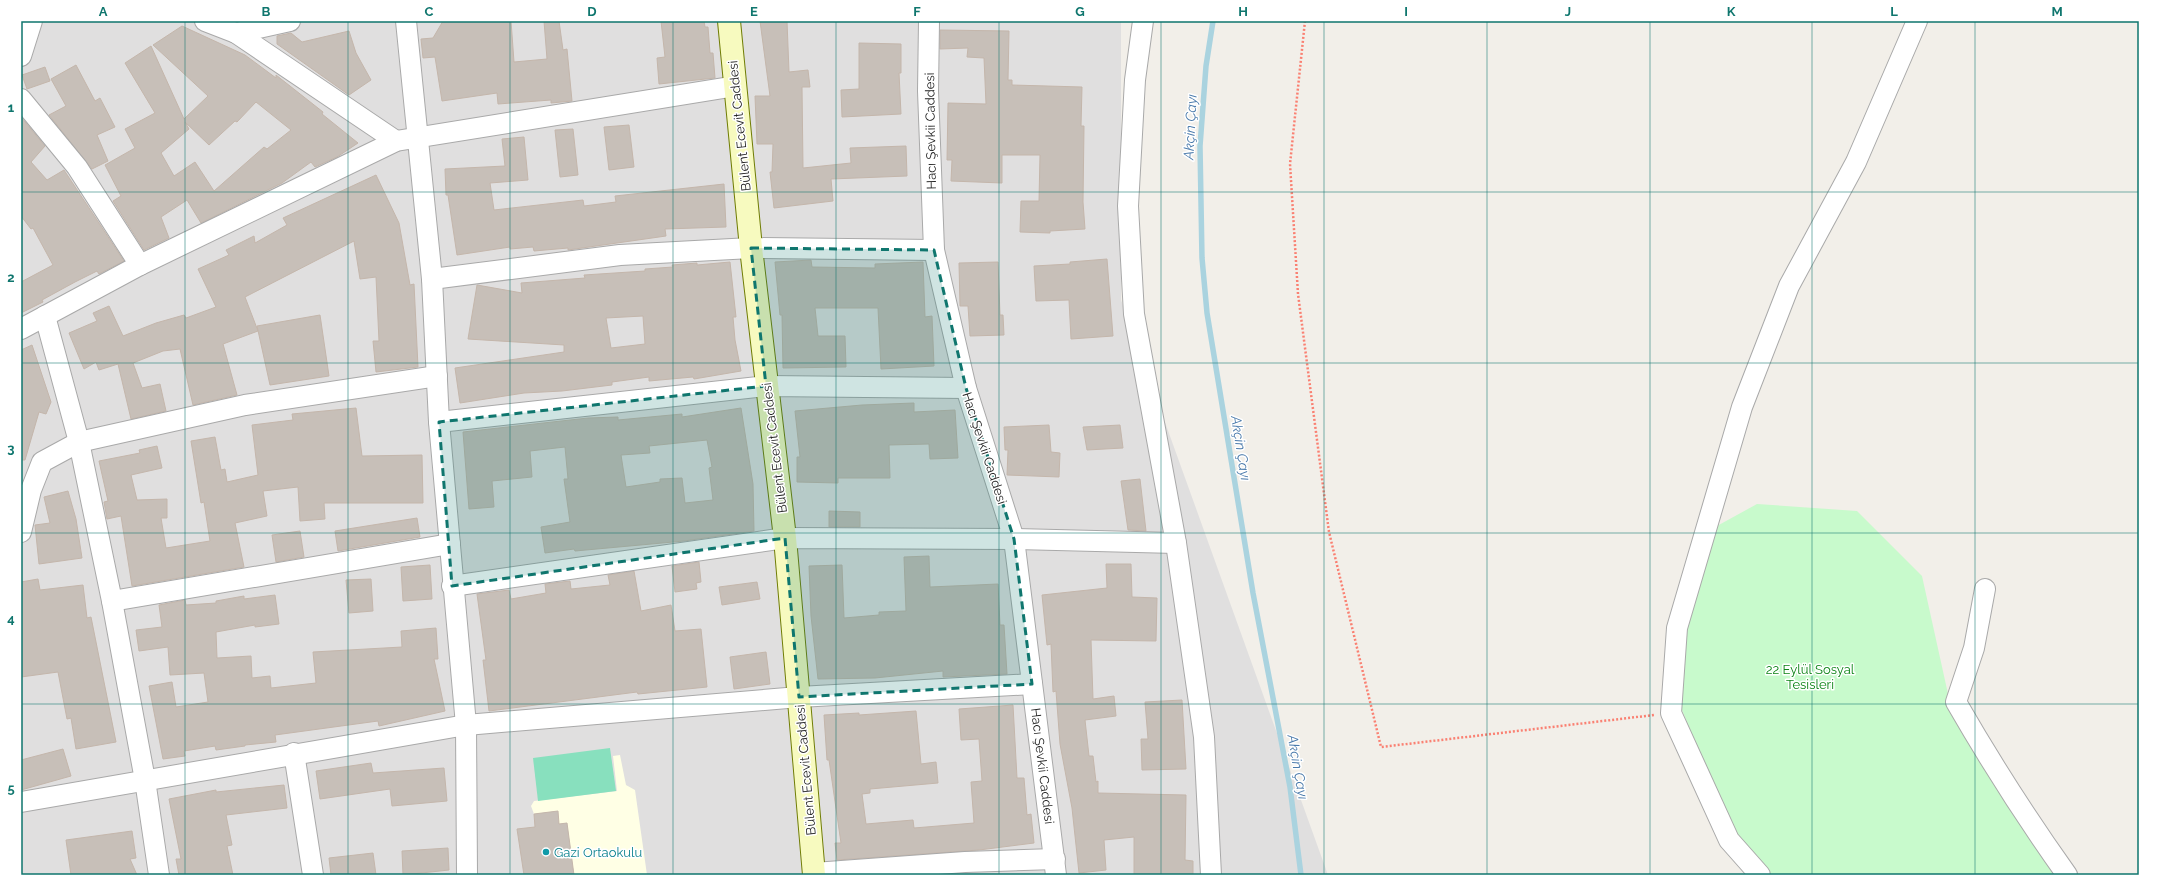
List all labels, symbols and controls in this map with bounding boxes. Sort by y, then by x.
text: A [99,4,108,19]
text: B [262,4,271,19]
text: C [425,4,434,19]
text: D [587,4,597,19]
text: E [750,4,758,19]
text: F [913,4,921,19]
text: G [1075,4,1085,19]
text: H [1238,4,1248,19]
text: I [1404,4,1408,19]
text: J [1565,4,1571,19]
text: K [1727,4,1736,19]
text: L [1890,4,1898,19]
text: M [2051,4,2063,19]
street label: Bülent Ecevit Caddesi [725,60,754,192]
street label: Hacı Şevkii Caddesi [922,72,939,190]
water label: Akçin Çayı [1180,94,1200,161]
text: 1 [8,100,15,115]
text: 2 [7,270,15,285]
street label: Bülent Ecevit Caddesi [759,382,790,514]
street label: Hacı Şevkii Caddesi [959,390,1010,506]
water label: Akçin Çayı [1228,413,1254,482]
text: 3 [7,441,15,456]
text: 4 [7,611,15,626]
park label: 22 Eylül Sosyal Tesisleri [1766,662,1855,692]
street label: Bülent Ecevit Caddesi [792,704,819,836]
street label: Hacı Şevkii Caddesi [1028,707,1057,825]
water label: Akçin Çayı [1284,732,1312,801]
text: 5 [7,781,15,796]
place label: Gazi Ortaokulu [554,845,642,860]
marker: Gazi Ortaokulu [541,847,551,857]

